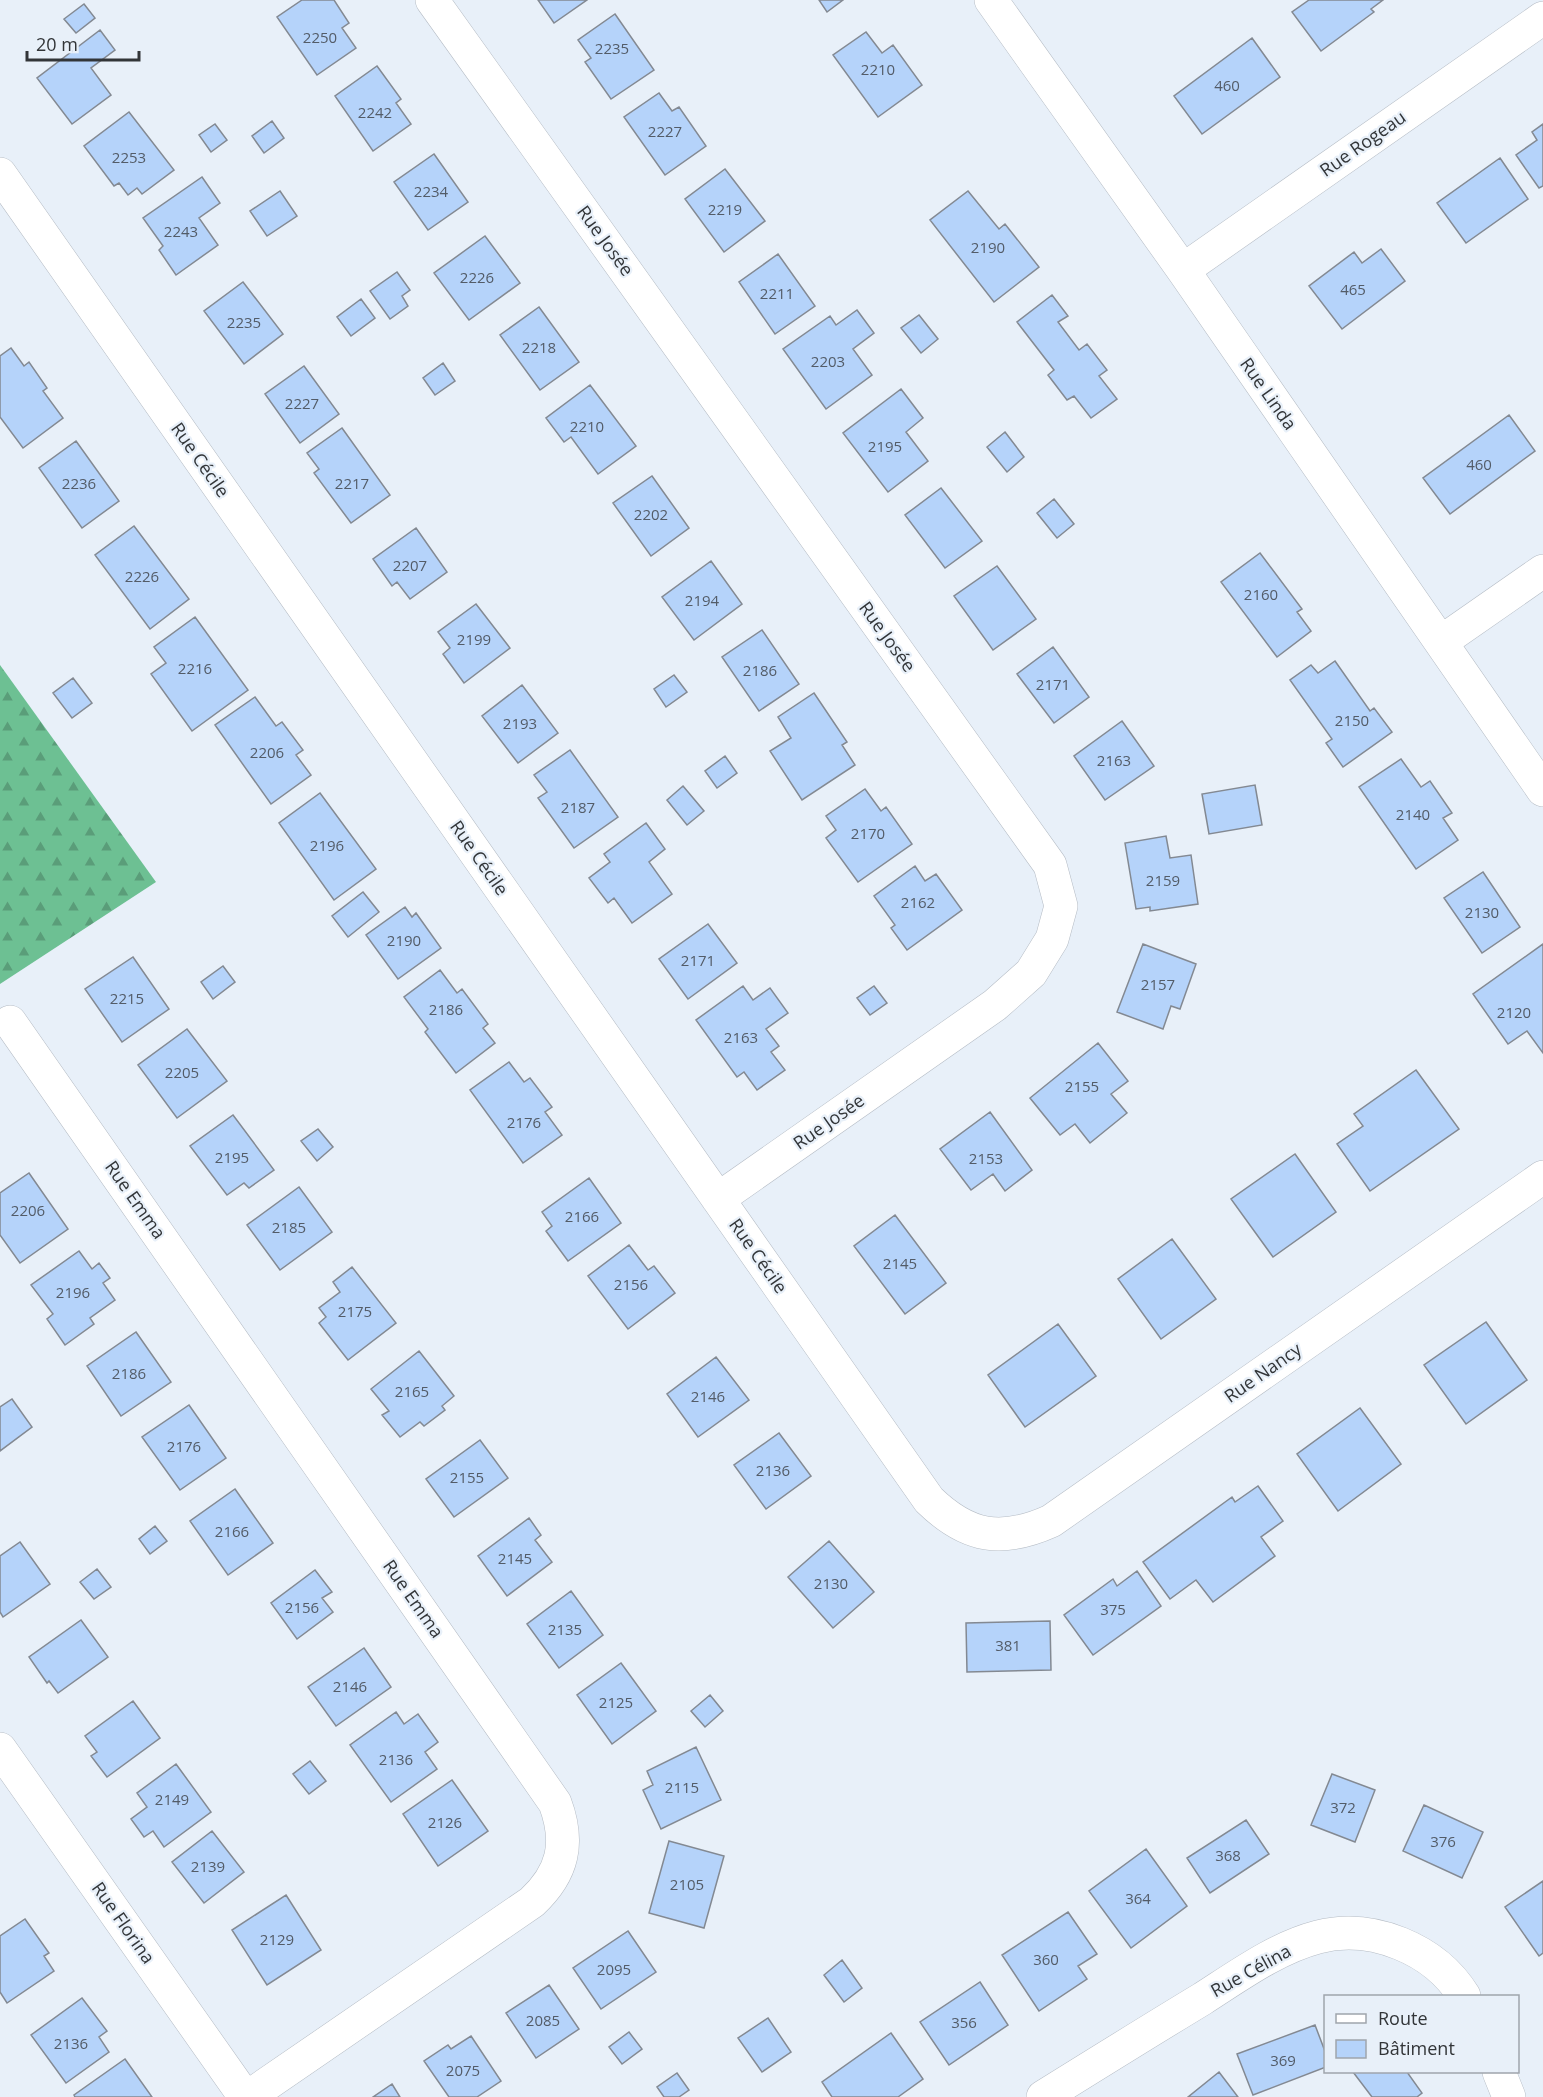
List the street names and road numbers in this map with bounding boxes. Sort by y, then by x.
street label: Rue Rogeau [1315,105,1410,182]
street label: Rue Josée [572,200,639,280]
street label: Rue Linda [1235,353,1302,434]
street label: Rue Cécile [166,417,235,502]
street label: Rue Josée [854,596,921,676]
street label: Rue Cécile [445,815,514,900]
street label: Rue Josée [788,1088,869,1154]
street label: Rue Emma [100,1156,172,1243]
street label: Rue Cécile [724,1213,793,1298]
street label: Rue Nancy [1219,1336,1307,1408]
street label: Rue Emma [378,1555,450,1642]
street label: Rue Florina [87,1877,161,1968]
street label: Rue Célina [1206,1938,1295,2002]

